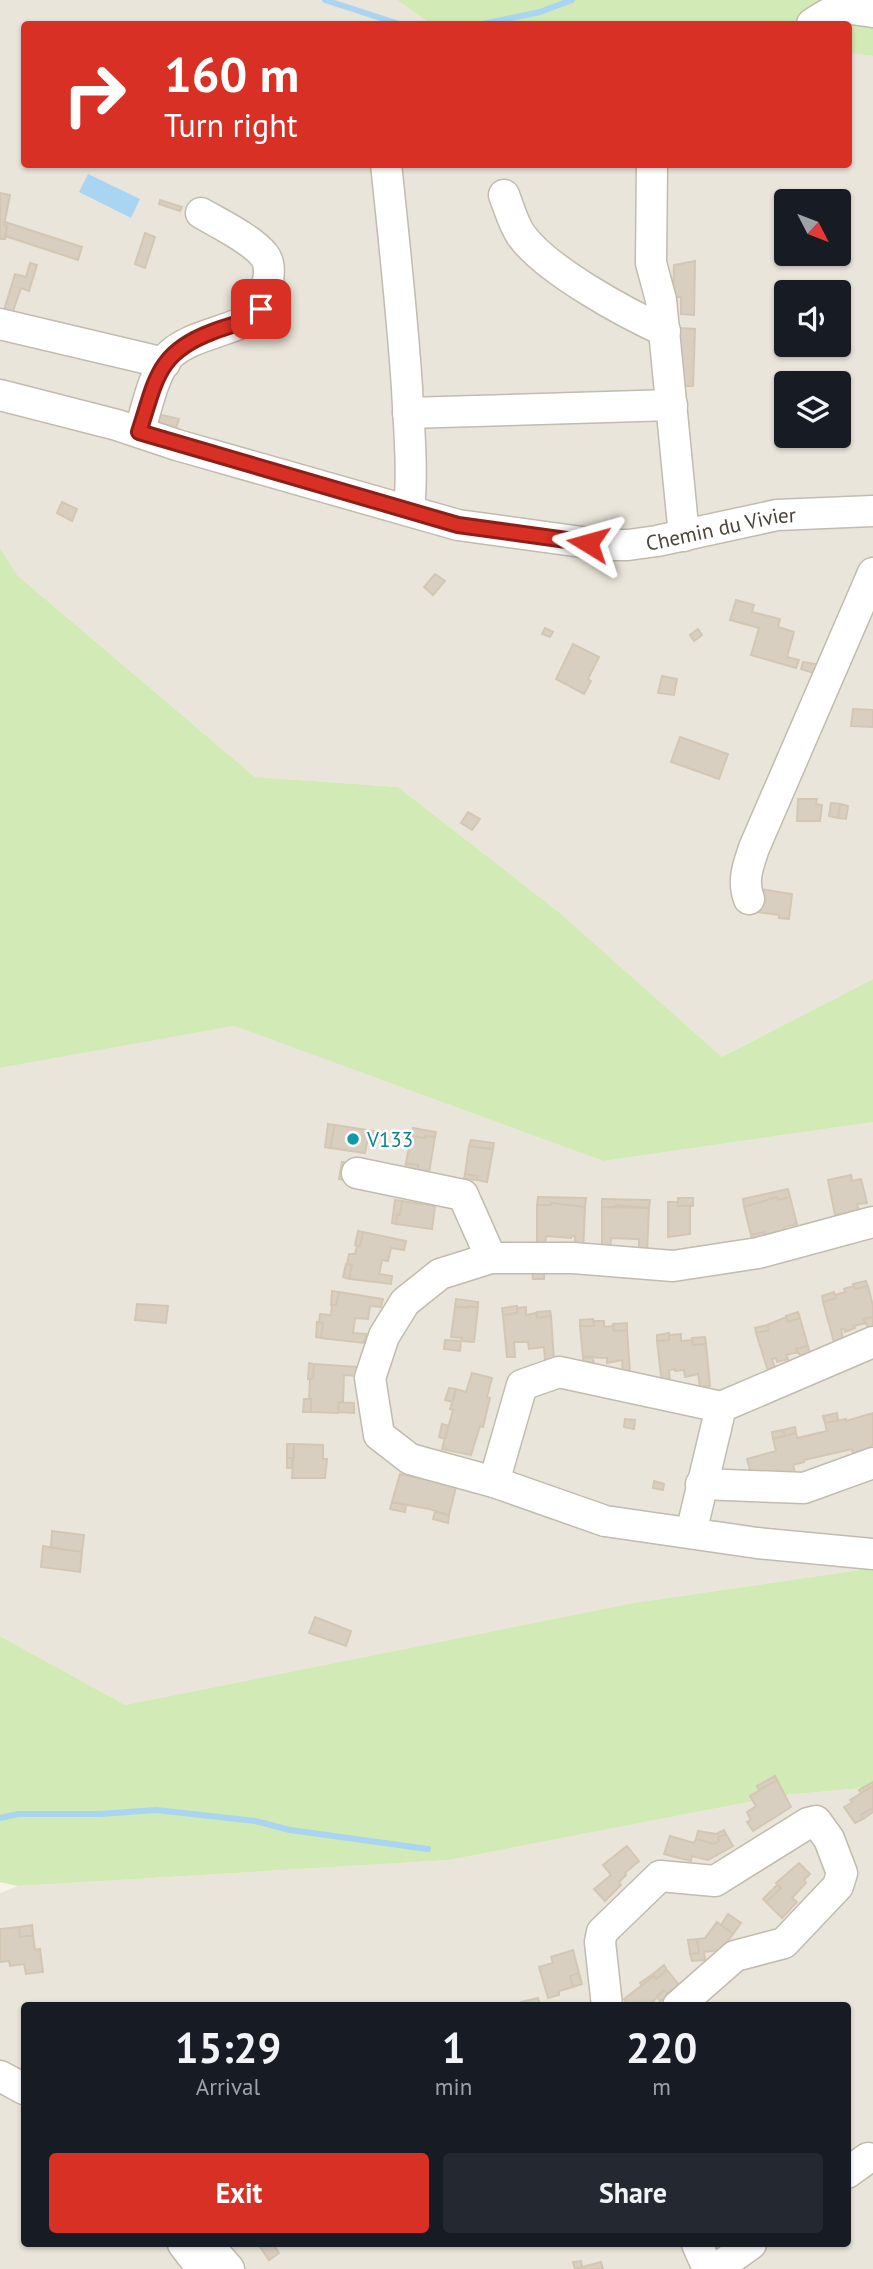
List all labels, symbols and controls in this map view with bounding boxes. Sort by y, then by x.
text: 160 m [164,42,299,106]
icon: right [49,49,140,140]
text: Turn right [164,104,298,146]
north arrow [774,189,850,266]
map controls [774,189,851,448]
pin [231,279,291,339]
button: sound [774,280,851,357]
icon: arrive [242,290,280,328]
button: layers [774,371,851,448]
street label: Chemin du Vivier [644,501,796,556]
position arrow [551,506,625,580]
place label: V133 [366,1126,413,1153]
marker: V133 [345,1131,361,1147]
text: 15:29 [175,2020,281,2075]
text: 1 [442,2020,465,2075]
text: 220 [626,2020,697,2075]
text: Arrival [196,2072,260,2101]
text: min [435,2072,472,2101]
text: m [652,2072,671,2101]
button: Exit [49,2153,429,2233]
button: Share [443,2153,823,2233]

